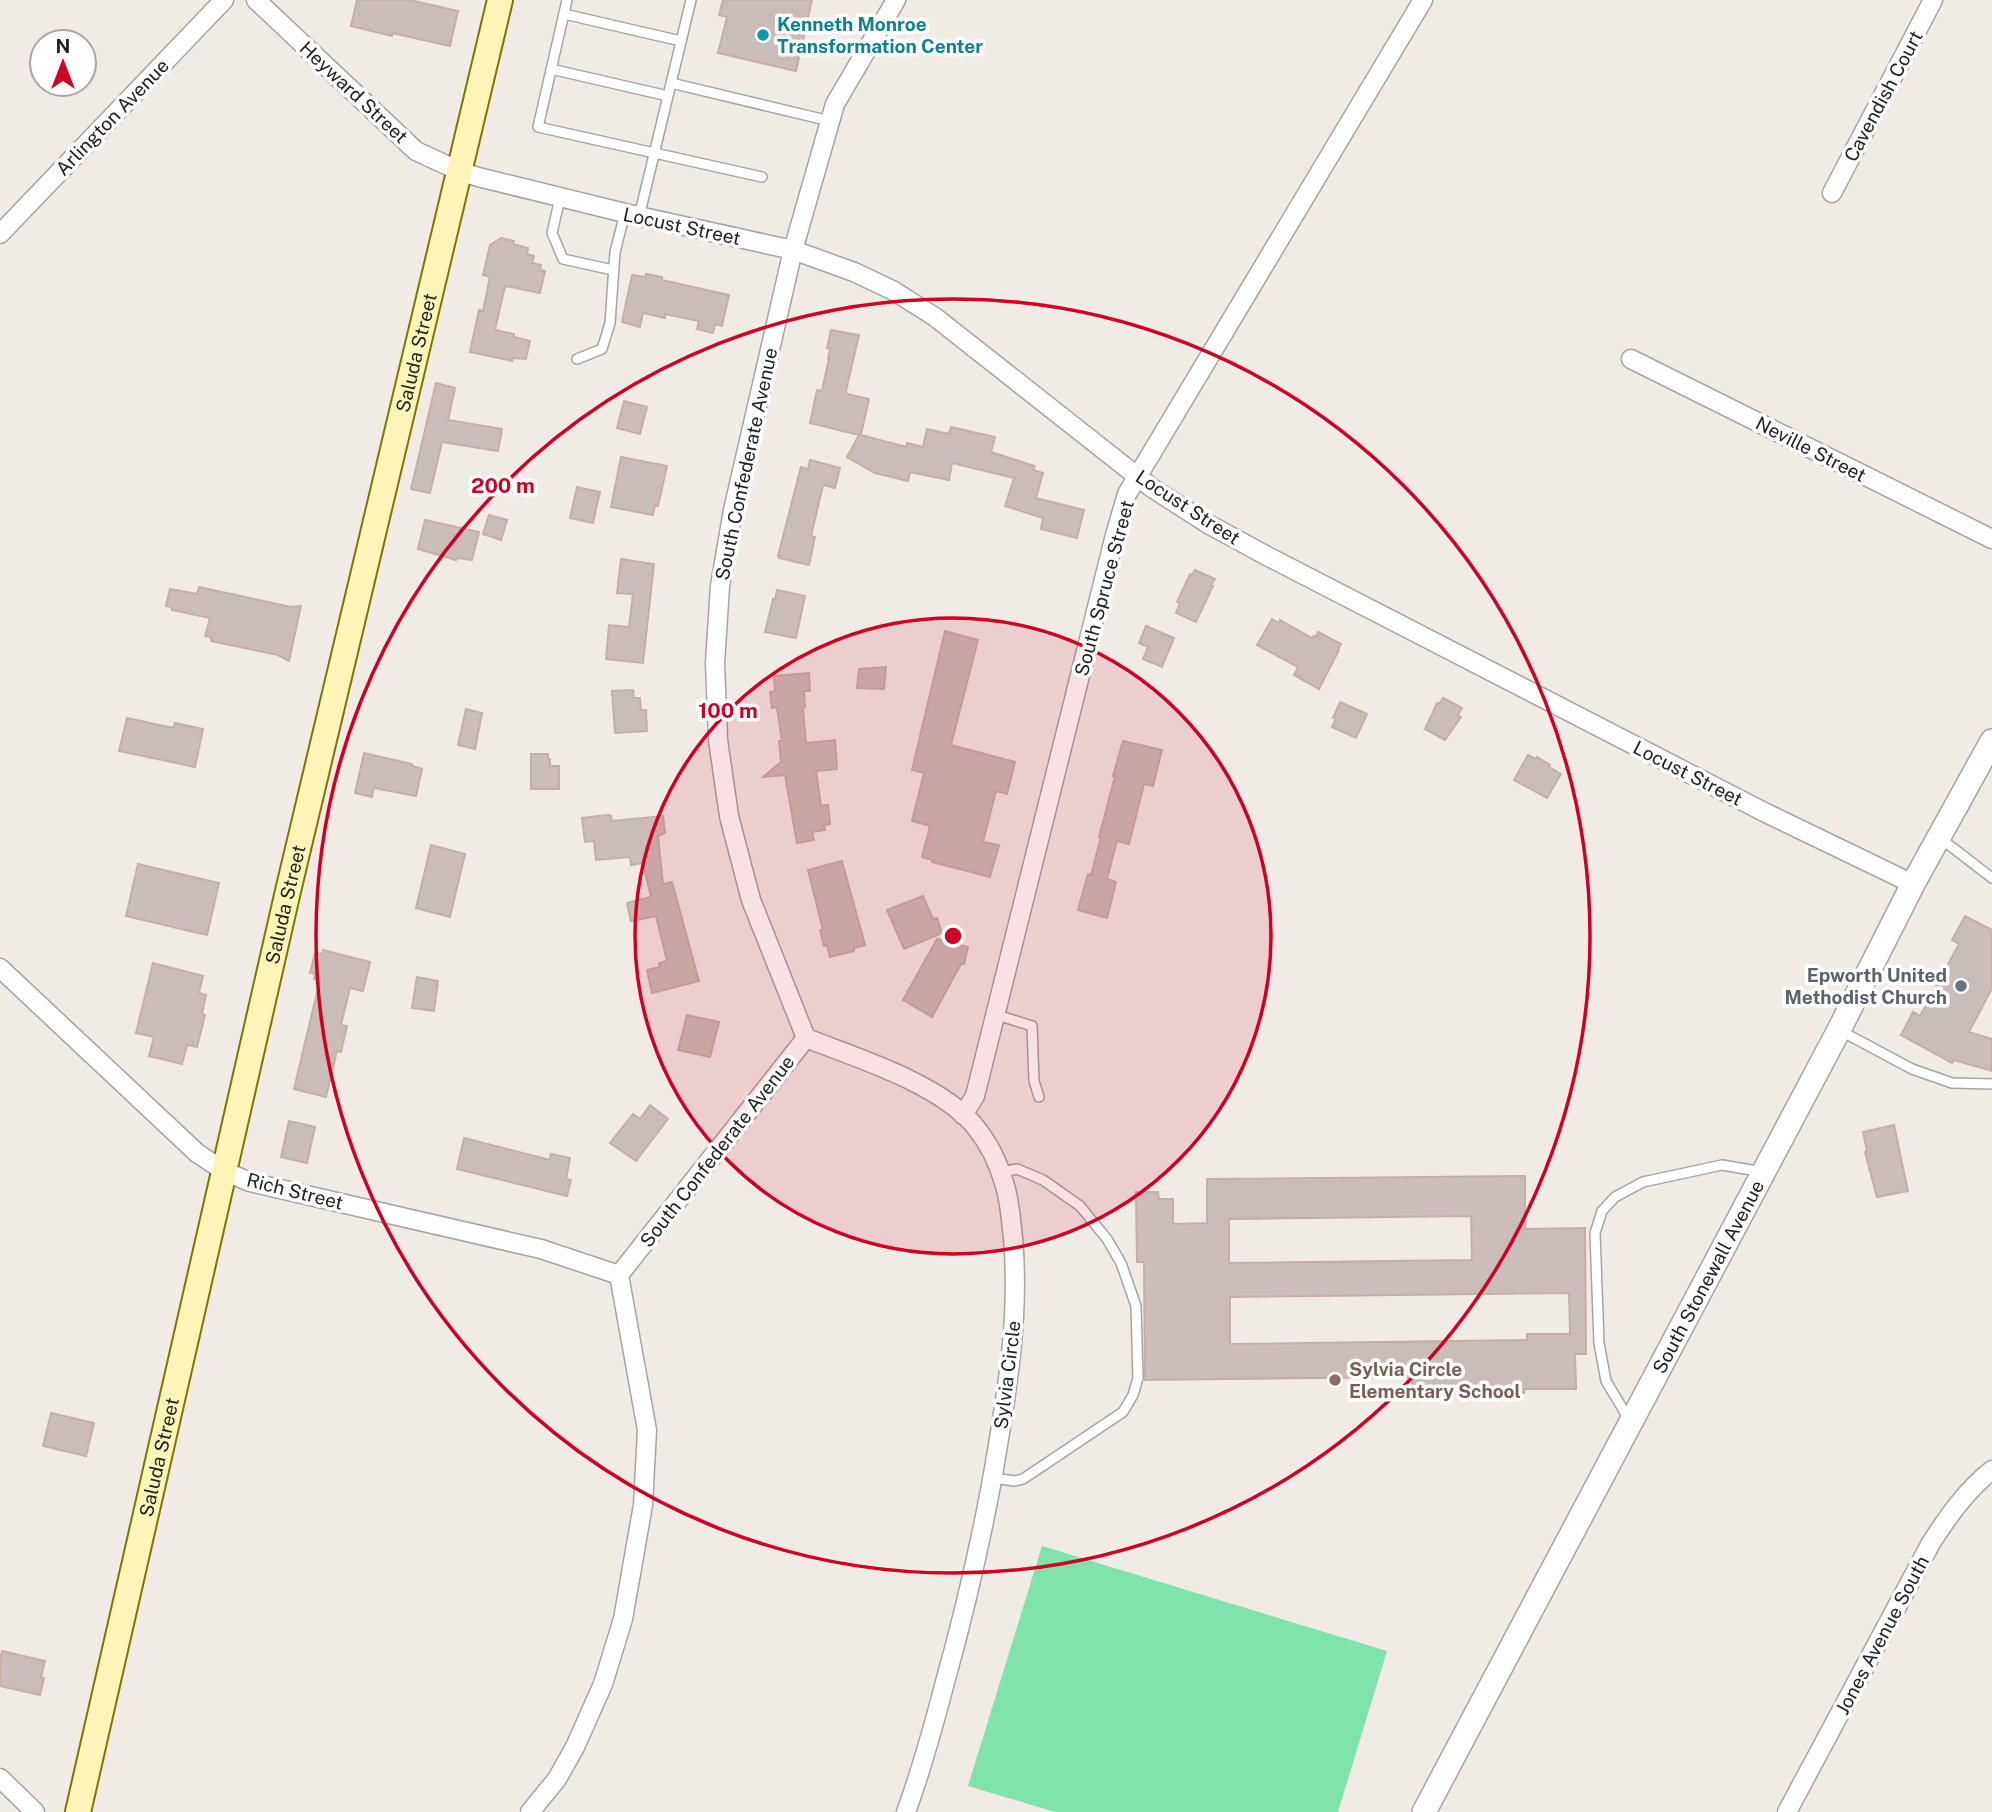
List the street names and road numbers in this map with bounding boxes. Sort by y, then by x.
street label: Cavendish Court [1839,27,1927,165]
street label: Heyward Street [296,36,412,148]
street label: Arlington Avenue [51,54,173,180]
street label: Locust Street [621,203,743,249]
street label: Saluda Street [391,291,441,414]
street label: South Confederate Avenue [711,346,781,582]
street label: Neville Street [1752,412,1870,486]
street label: Locust Street [1132,465,1244,549]
street label: South Spruce Street [1070,498,1138,678]
street label: Locust Street [1630,736,1746,810]
street label: Saluda Street [261,843,310,966]
street label: South Confederate Avenue [635,1051,799,1251]
street label: Rich Street [244,1168,346,1214]
street label: South Stonewall Avenue [1648,1176,1768,1377]
street label: Sylvia Circle [989,1319,1025,1431]
street label: Saluda Street [135,1395,183,1519]
street label: Jones Avenue South [1831,1552,1933,1718]

